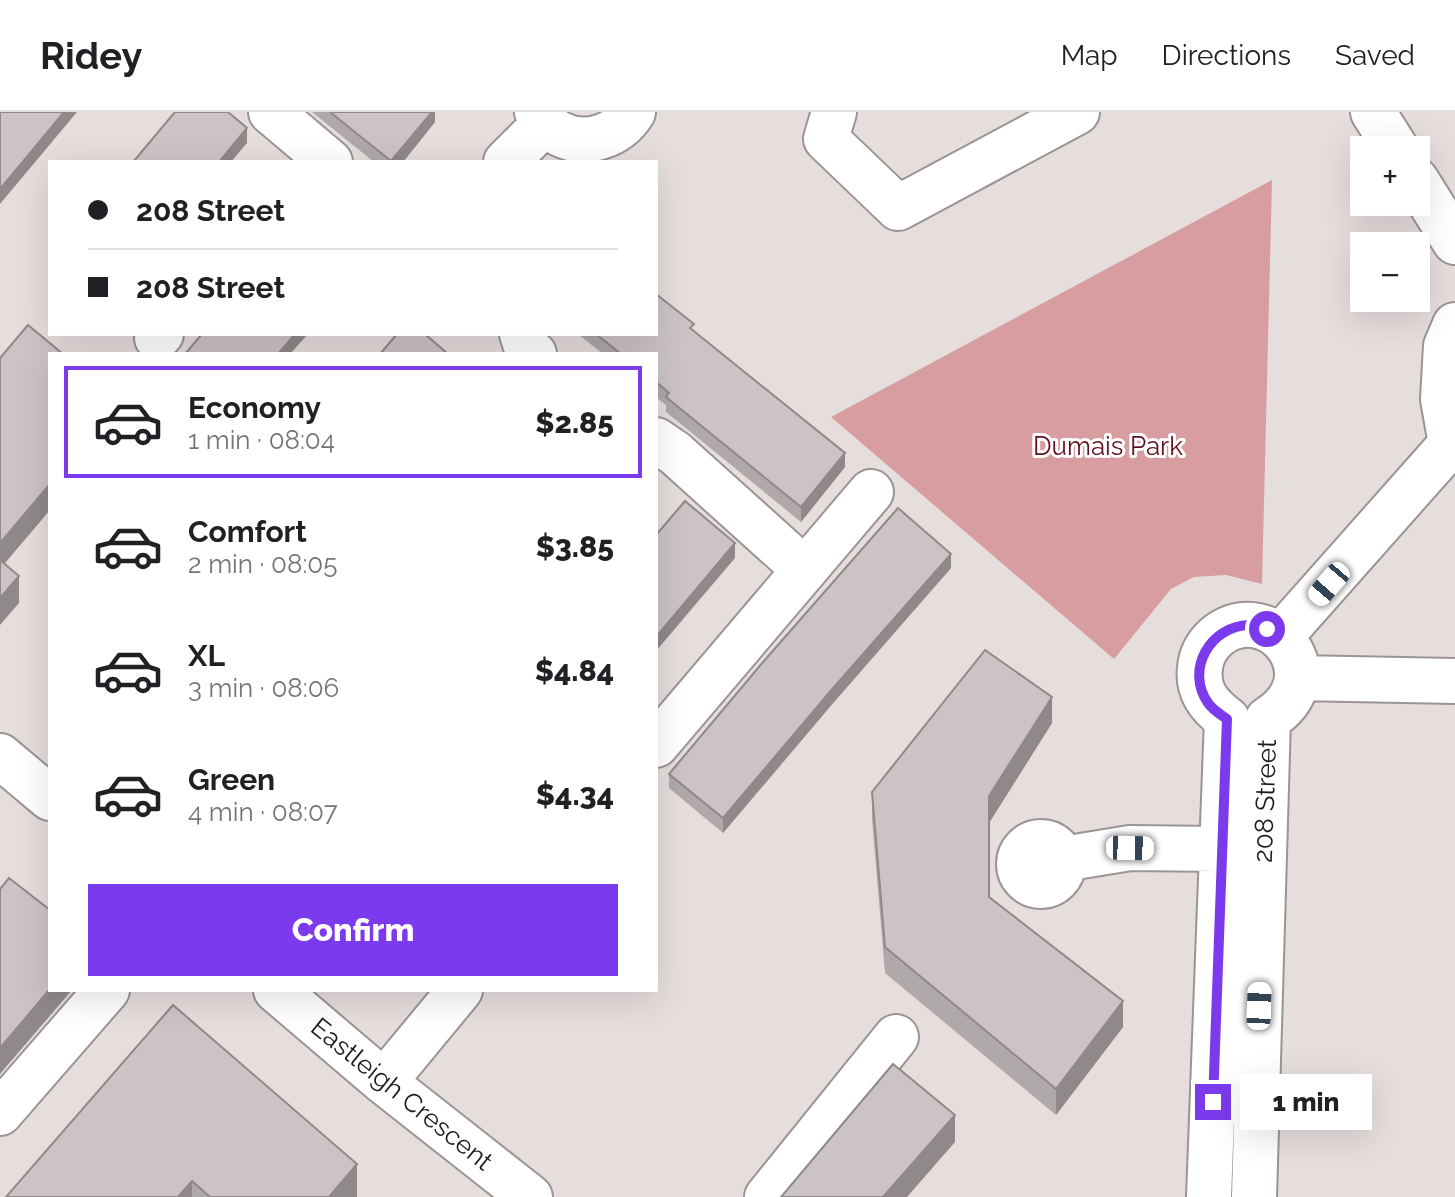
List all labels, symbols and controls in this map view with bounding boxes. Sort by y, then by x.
text: Ridey [40,33,142,78]
text: Map [1061,39,1118,72]
text: Directions [1162,39,1291,72]
text: Saved [1335,39,1415,72]
map controls [1350,136,1430,312]
button: + [1350,136,1430,216]
text: 208 Street [136,193,285,228]
button: − [1350,232,1430,312]
text: 208 Street [136,270,285,305]
icon: car [92,386,164,458]
text: Economy [188,390,321,425]
text: $2.85 [535,405,614,440]
text: 1 min · 08:04 [188,425,335,455]
park label: Dumais Park [1033,431,1183,461]
icon: car [92,510,164,582]
text: Comfort [188,514,307,549]
text: $3.85 [536,529,614,564]
text: 2 min · 08:05 [188,549,337,579]
car [1304,558,1354,610]
route start [1249,611,1285,647]
icon: car [92,634,164,706]
text: XL [188,638,225,673]
text: $4.84 [535,653,614,688]
text: 3 min · 08:06 [188,673,339,703]
street label: 208 Street [1248,738,1282,863]
icon: car [92,758,164,830]
text: Green [188,762,275,797]
text: $4.34 [536,777,614,812]
text: 4 min · 08:07 [188,797,338,827]
car [1106,836,1154,860]
button: Confirm [88,884,618,976]
car [1246,982,1272,1030]
street label: Eastleigh Crescent [305,1012,499,1176]
callout: 1 min [1241,1074,1373,1130]
route end [1195,1084,1231,1120]
text: 1 min [1273,1087,1339,1117]

